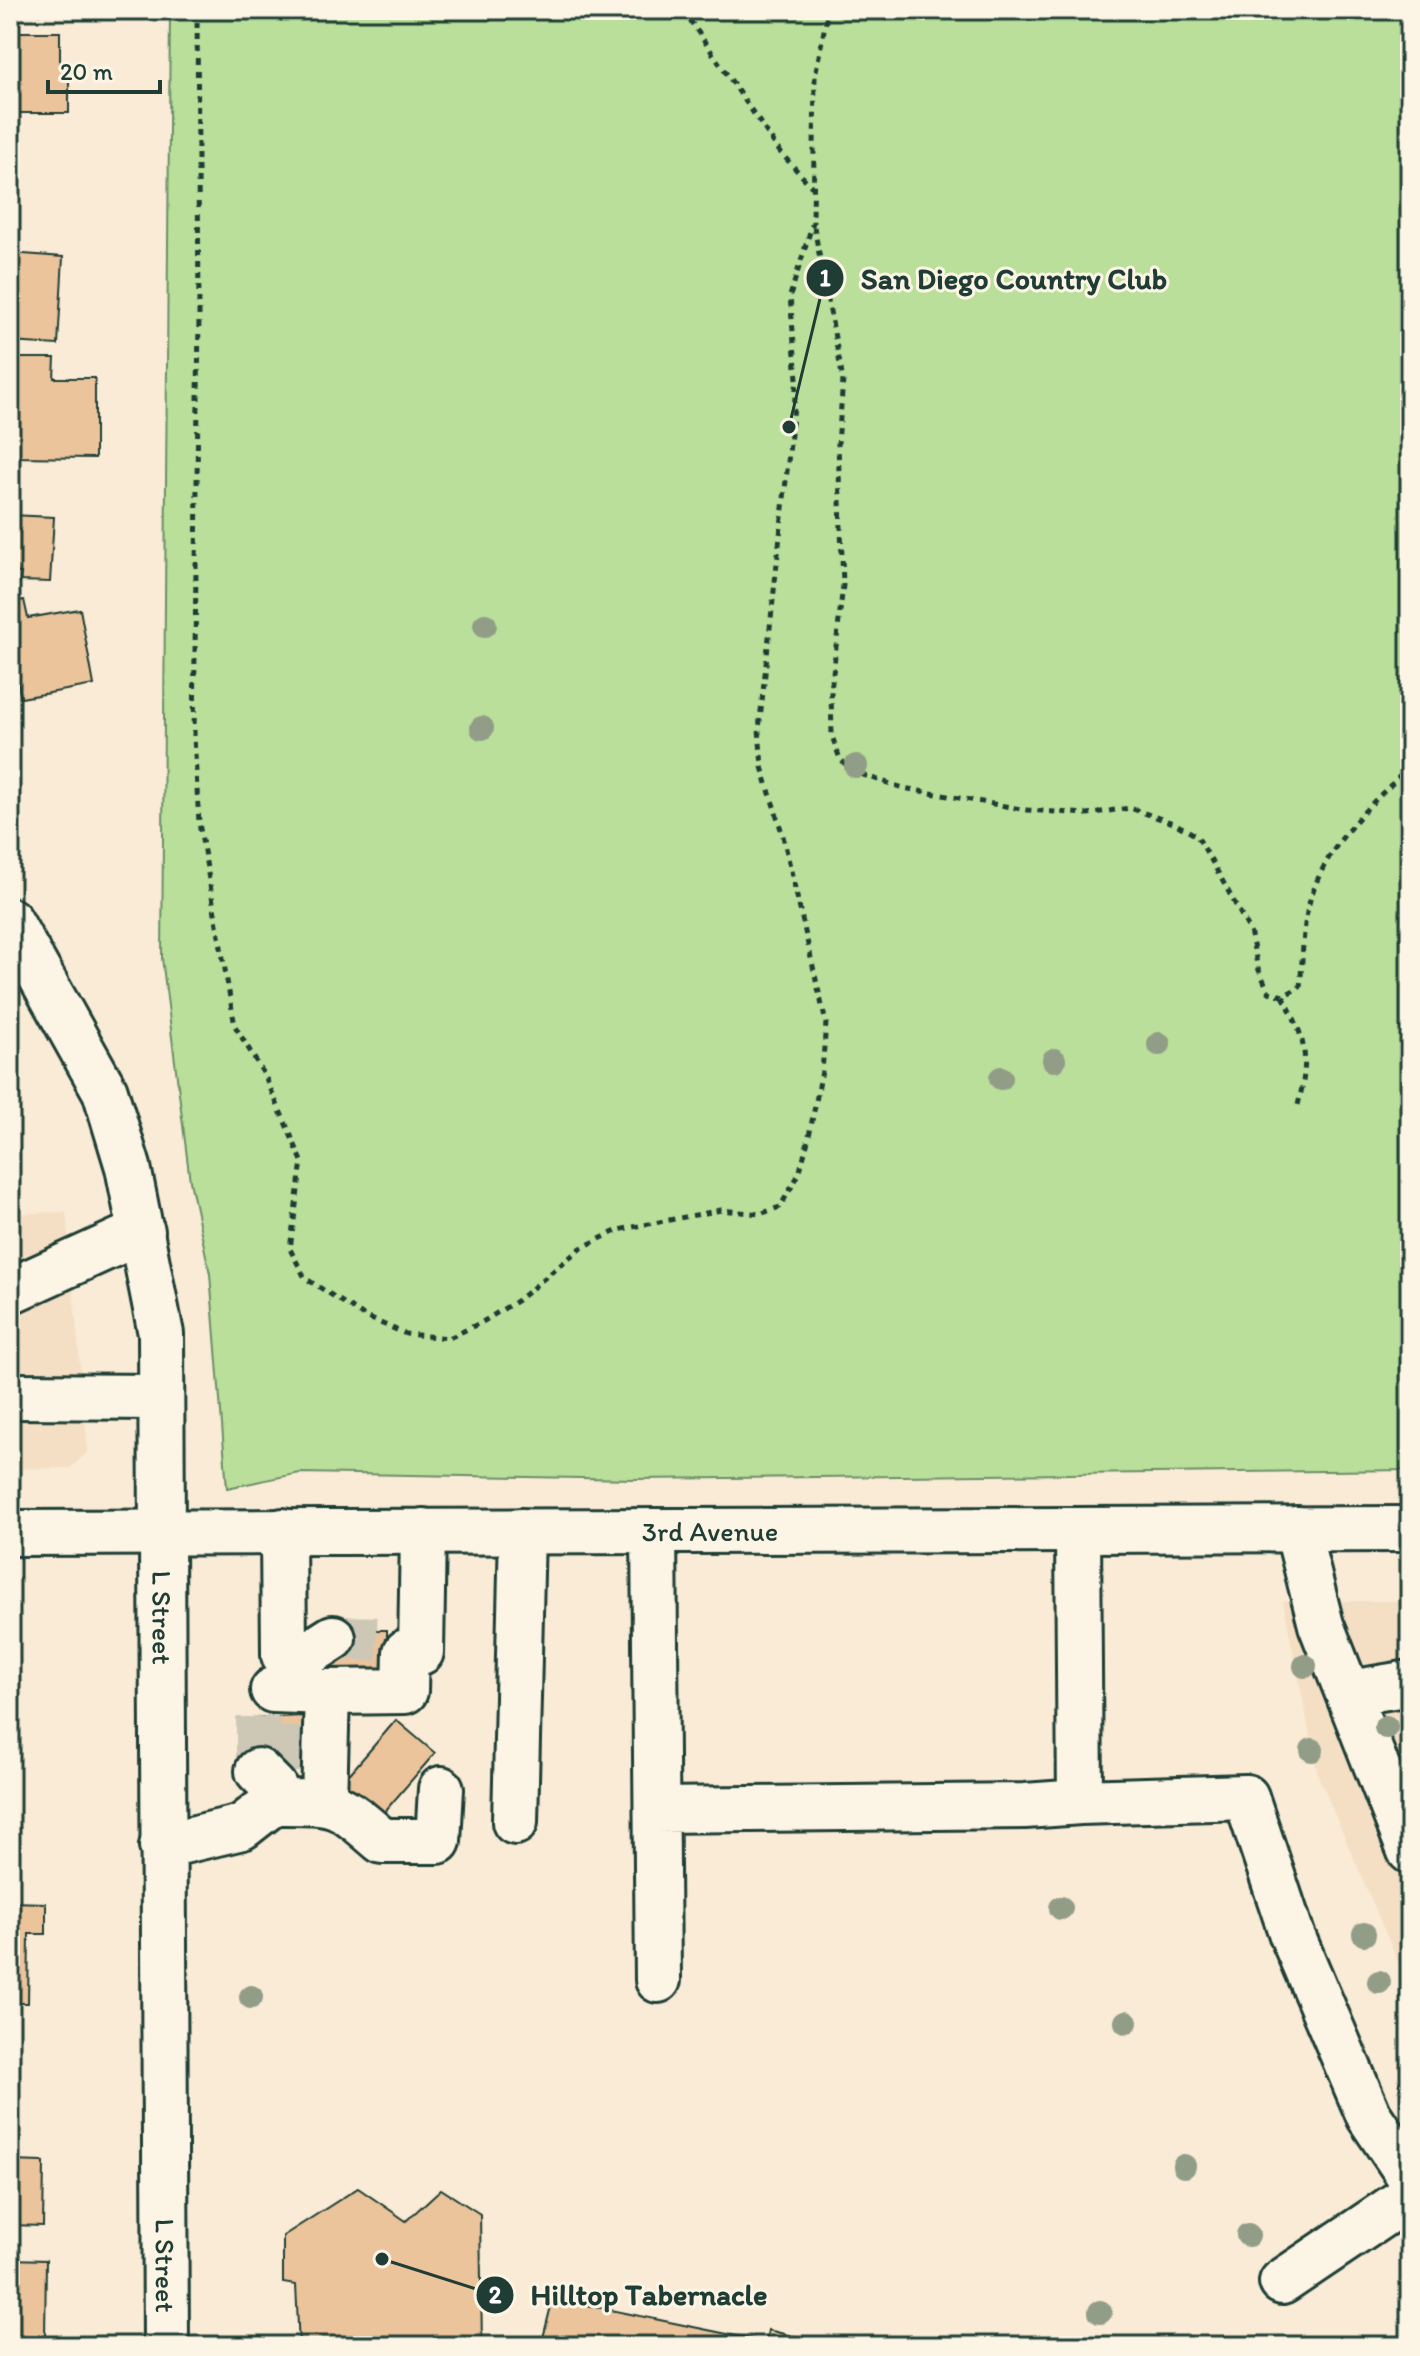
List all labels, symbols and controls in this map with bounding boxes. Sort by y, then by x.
scale bar [48,44,160,94]
text: 20 m [60,57,113,86]
callout: San Diego Country Club [805,251,1184,305]
text: San Diego Country Club [861,260,1167,297]
text: 1 [819,263,831,292]
street label: 3rd Avenue [642,1514,778,1548]
street label: L Street [145,1570,180,1665]
street label: L Street [148,2218,183,2313]
callout: Hilltop Tabernacle [475,2268,782,2322]
text: Hilltop Tabernacle [530,2276,768,2313]
text: 2 [489,2280,502,2309]

